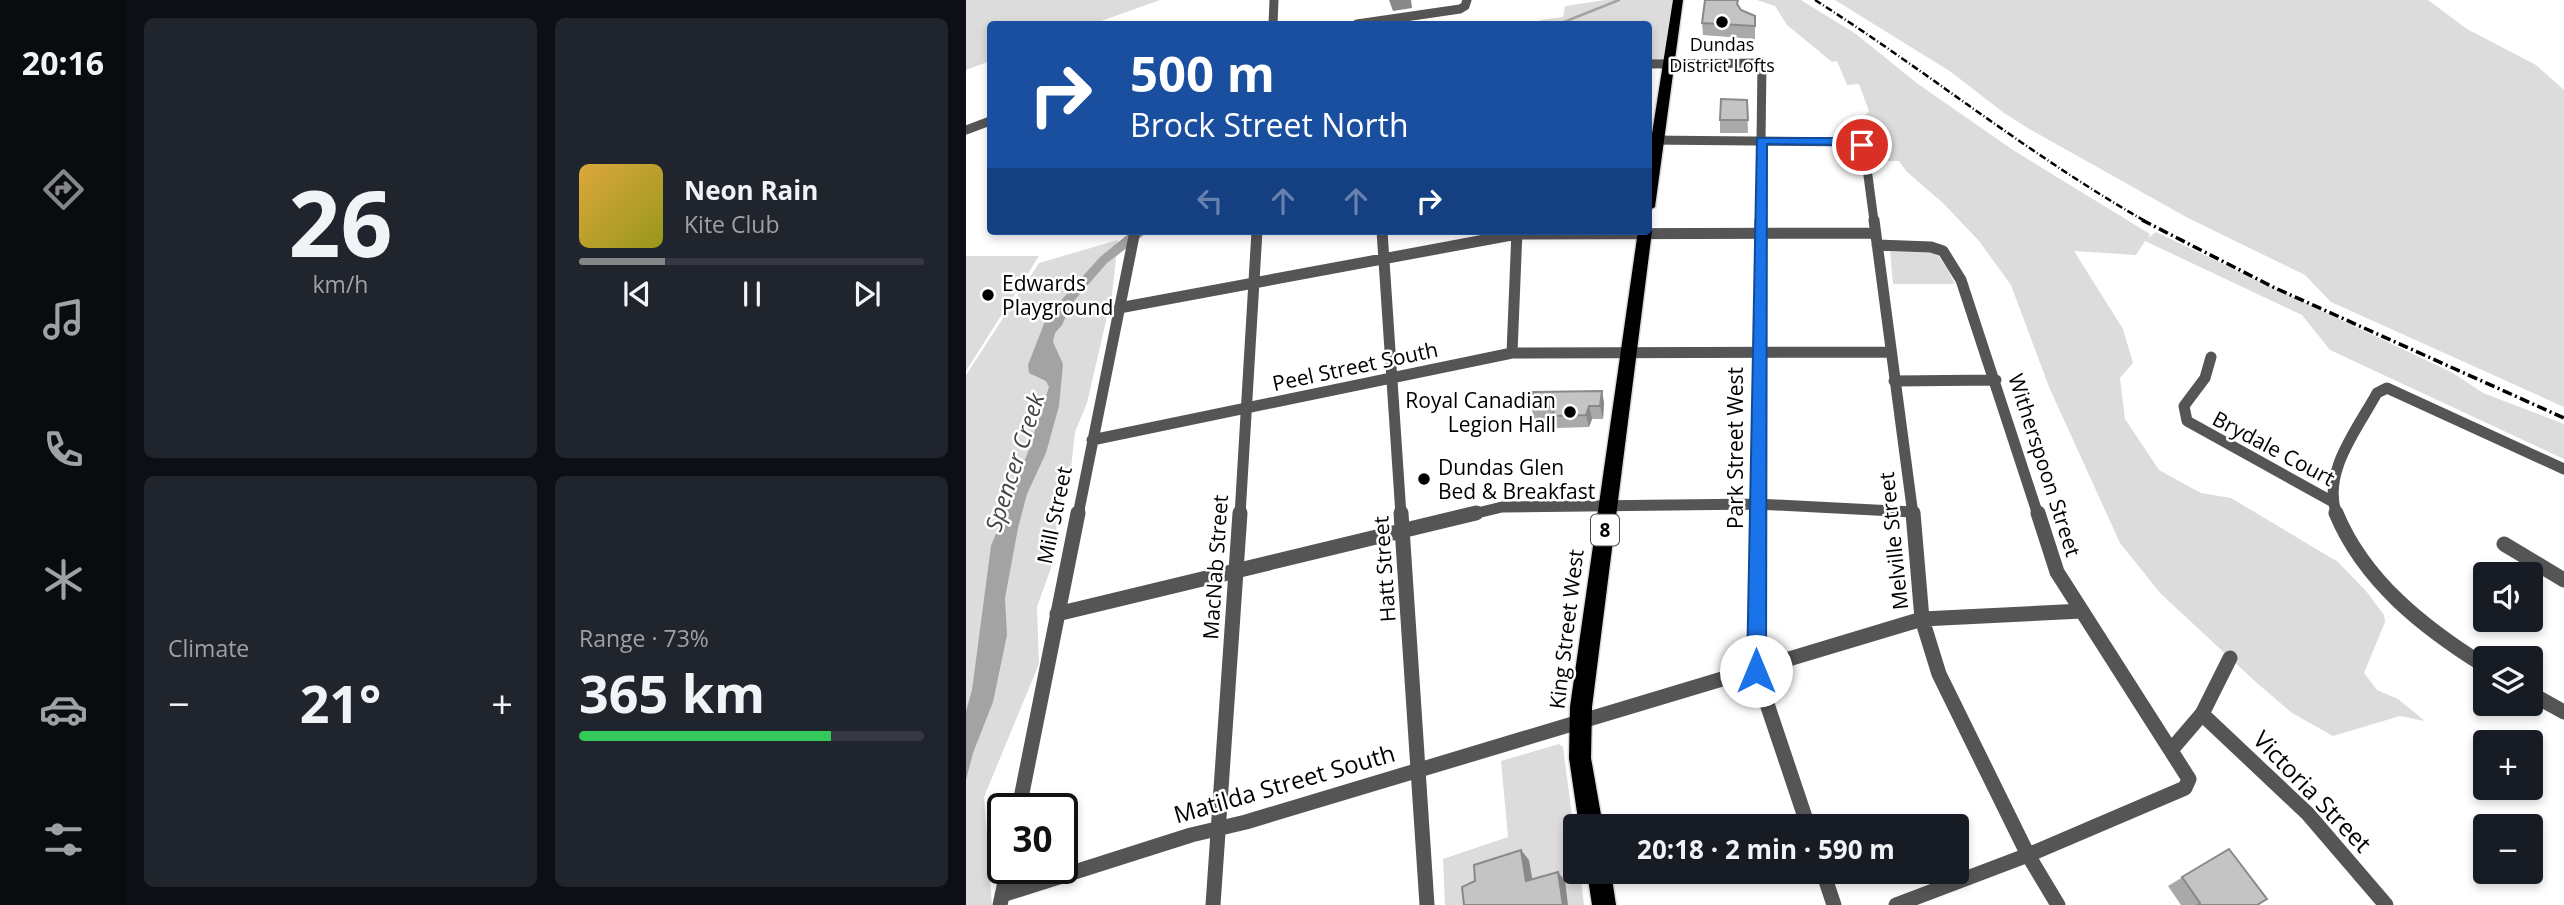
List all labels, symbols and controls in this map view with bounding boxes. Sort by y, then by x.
marker: Dundas District Lofts [1714,14,1730,30]
place label: Dundas District Lofts [1669,32,1775,77]
text: 500 m [1130,40,1275,106]
text: 20:16 [22,41,104,84]
icon: right [1015,49,1106,140]
text: Brock Street North [1130,103,1409,146]
pin [1832,115,1892,175]
icon: arrive [1843,126,1881,164]
text: 26 [288,160,393,284]
icon: directions [39,165,88,214]
text: Neon Rain [684,172,818,208]
icon: left [1191,182,1229,220]
icon: ahead [1264,182,1302,220]
icon: ahead [1337,182,1375,220]
icon: right [1410,182,1448,220]
text: Kite Club [684,208,779,240]
text: km/h [313,268,368,300]
place label: Edwards Playground [1002,269,1113,321]
icon: previous [618,275,656,313]
icon: pause [733,275,771,313]
icon: next [848,275,886,313]
marker: Edwards Playground [980,287,996,303]
icon: music [39,295,88,344]
street label: Peel Street South [1270,335,1440,397]
street label: Park Street West [1721,367,1749,529]
street label: Witherspoon Street [2002,370,2088,560]
place label: Royal Canadian Legion Hall [1405,386,1556,438]
water label: Spencer Creek [977,388,1052,535]
marker: Royal Canadian Legion Hall [1562,404,1578,420]
street label: Brydale Court [2208,404,2340,492]
icon: phone [39,425,88,474]
place label: Dundas Glen Bed & Breakfast [1438,453,1595,505]
street label: Mill Street [1030,464,1078,566]
marker: Dundas Glen Bed & Breakfast [1416,471,1432,487]
street label: Melville Street [1872,471,1914,611]
street label: MacNab Street [1196,494,1234,640]
road number: 8 [1591,514,1619,545]
street label: Hatt Street [1366,515,1402,623]
street label: King Street West [1542,548,1590,710]
icon: climate [39,555,88,604]
map controls [2473,562,2543,884]
button: sound [2473,562,2543,632]
text: Range · 73% [579,622,709,654]
text: Climate [168,632,249,664]
position arrow [1719,634,1793,708]
button: layers [2473,646,2543,716]
text: 365 km [579,657,765,728]
text: 21° [300,667,381,738]
text: − [168,677,190,729]
text: + [491,677,513,729]
icon: car [39,685,88,734]
street label: Victoria Street [2246,723,2380,859]
button: + [2473,730,2543,800]
street label: Matilda Street South [1170,736,1398,830]
speed limit sign: 30 [987,793,1078,884]
button: − [2473,814,2543,884]
icon: filters [39,815,88,864]
text: 20:18 · 2 min · 590 m [1637,831,1895,867]

